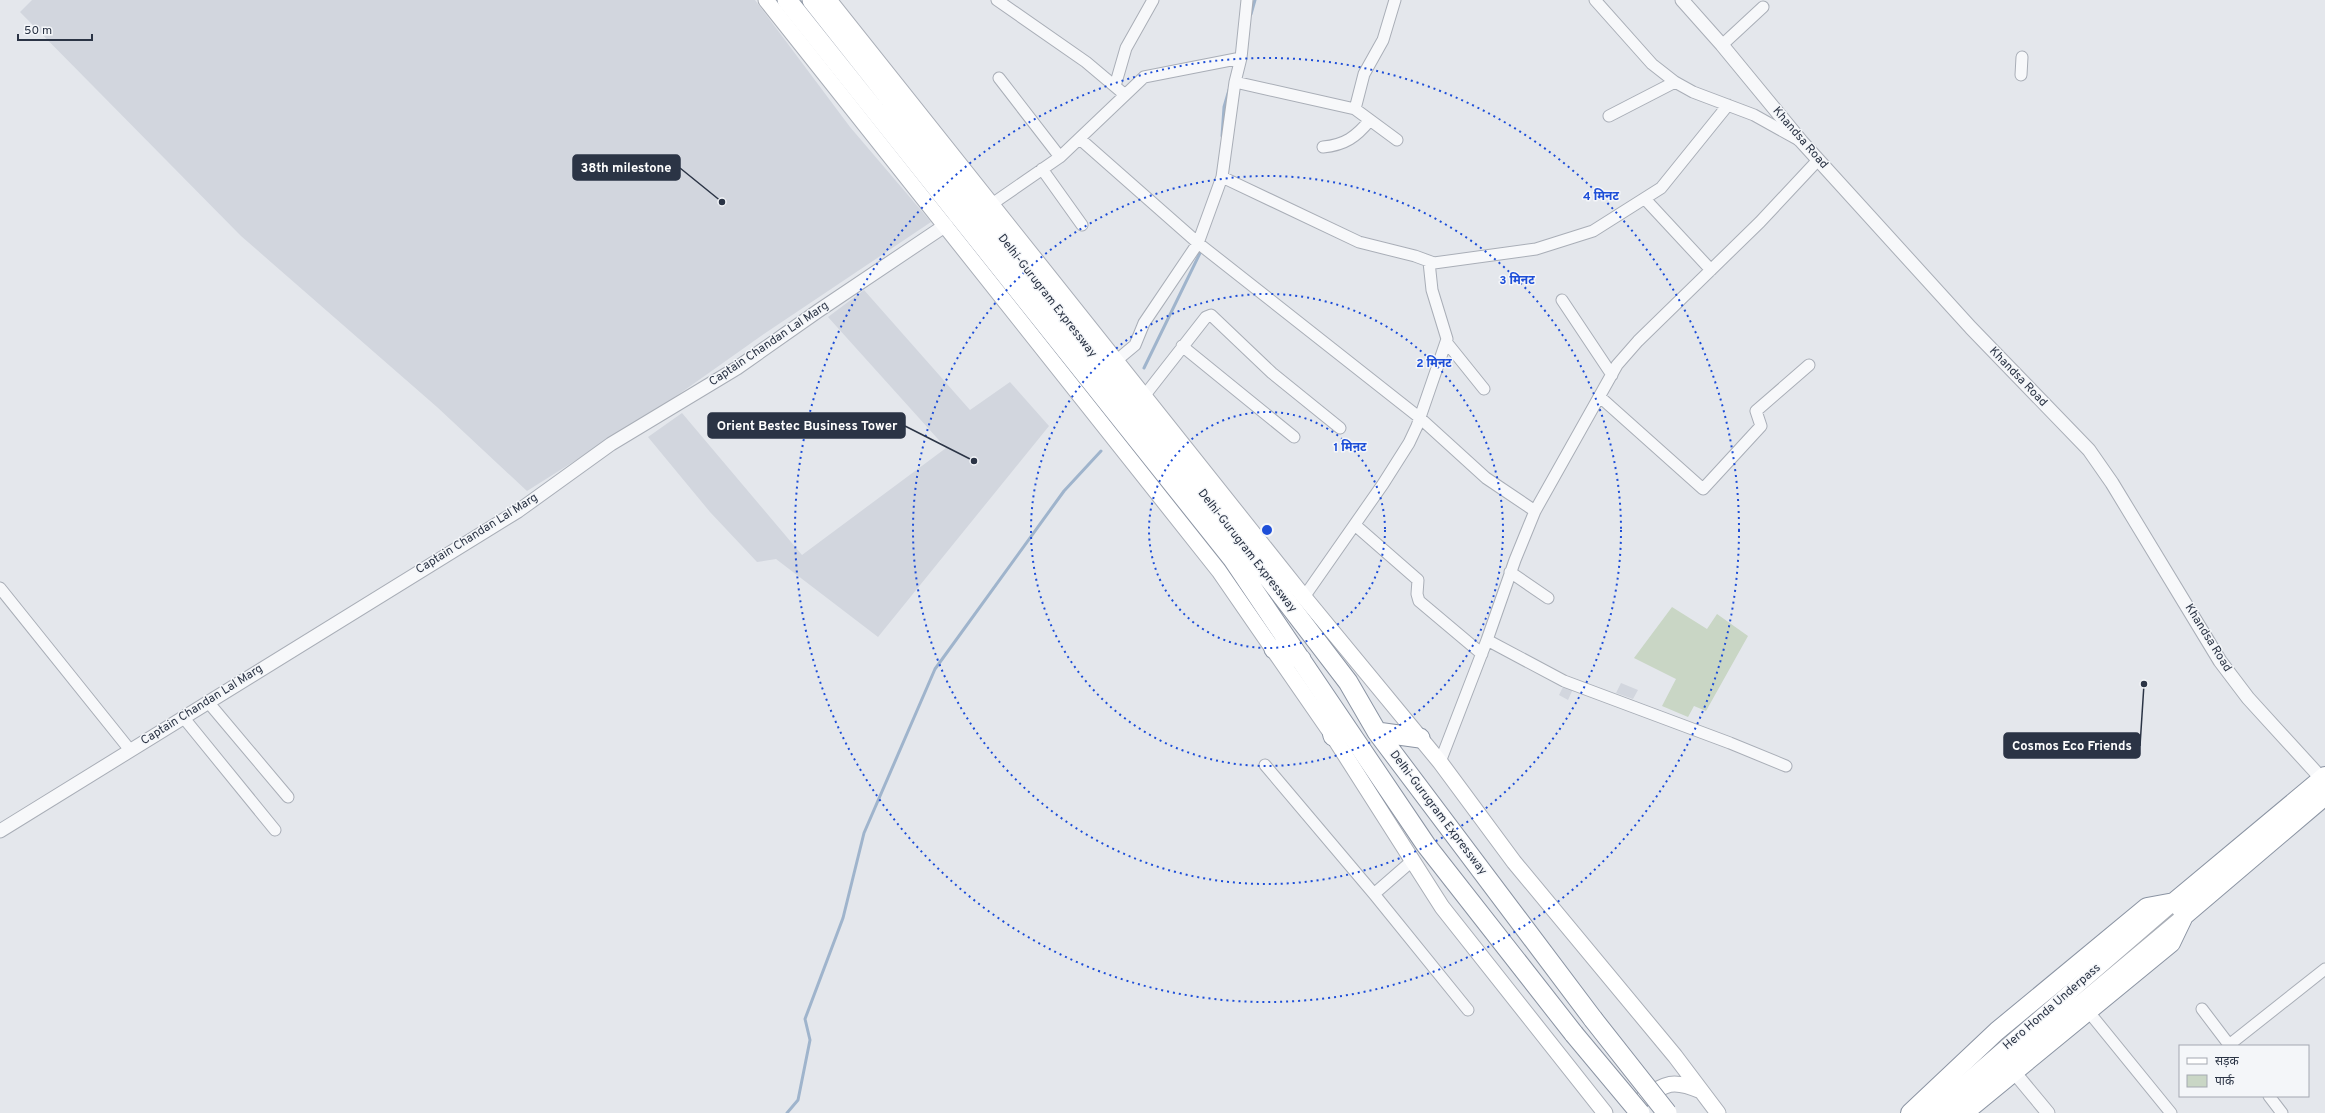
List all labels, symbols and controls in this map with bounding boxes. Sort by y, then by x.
scale bar [18,16,92,42]
text: 50 m [24,23,52,39]
street label: Khandsa Road [1769,104,1831,172]
callout: 38th milestone [573,155,680,180]
text: 38th milestone [581,161,671,177]
text: 4 मिनट [1583,188,1619,205]
street label: Delhi-Gurugram Expressway [994,231,1100,361]
text: 3 मिनट [1499,272,1535,289]
street label: Captain Chandan Lal Marg [706,298,832,390]
street label: Khandsa Road [1985,344,2051,410]
text: 2 मिनट [1416,355,1452,372]
callout: Orient Bestec Business Tower [708,413,905,438]
text: Orient Bestec Business Tower [717,419,898,435]
text: 1 मिनट [1334,439,1367,456]
street label: Delhi-Gurugram Expressway [1194,486,1300,616]
street label: Captain Chandan Lal Marg [413,490,541,578]
centre of rings [1260,523,1274,537]
street label: Khandsa Road [2181,601,2235,675]
street label: Captain Chandan Lal Marg [138,661,266,749]
callout: Cosmos Eco Friends [2004,733,2140,758]
text: Cosmos Eco Friends [2012,739,2132,755]
street label: Delhi-Gurugram Expressway [1386,747,1490,879]
street label: Hero Honda Underpass [2000,960,2104,1054]
legend [2179,1045,2309,1097]
text: सड़क [2215,1054,2240,1070]
text: पार्क [2215,1074,2235,1090]

